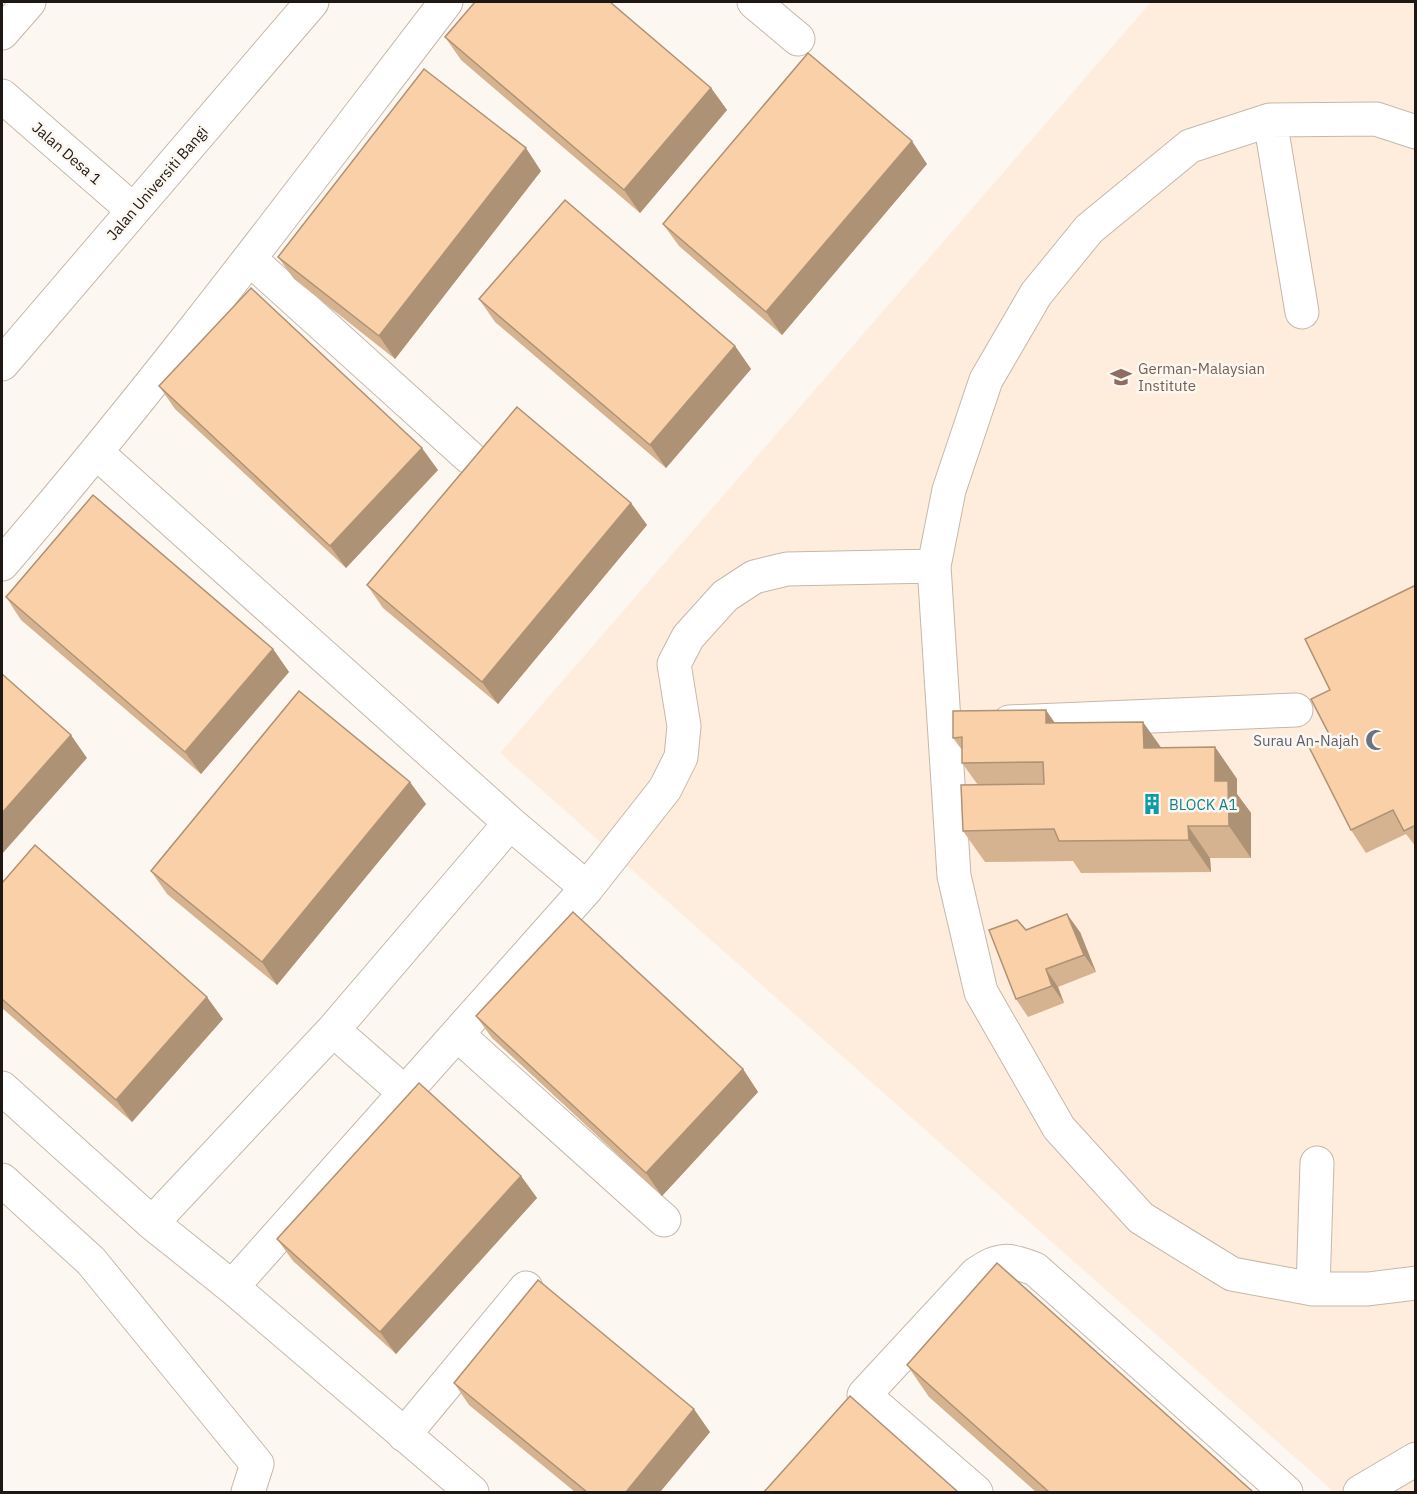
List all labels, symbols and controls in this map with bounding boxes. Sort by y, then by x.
street label: Jalan Desa 1 [28,118,106,188]
street label: Jalan Universiti Bangi [102,122,212,244]
place label: German-Malaysian Institute [1138,359,1265,395]
school or university icon: German-Malaysian Institute [1109,365,1133,389]
mosque icon: Surau An-Najah [1364,728,1388,752]
place label: Surau An-Najah [1253,731,1359,750]
building icon: BLOCK A1 [1140,792,1164,816]
place label: BLOCK A1 [1169,795,1237,814]

